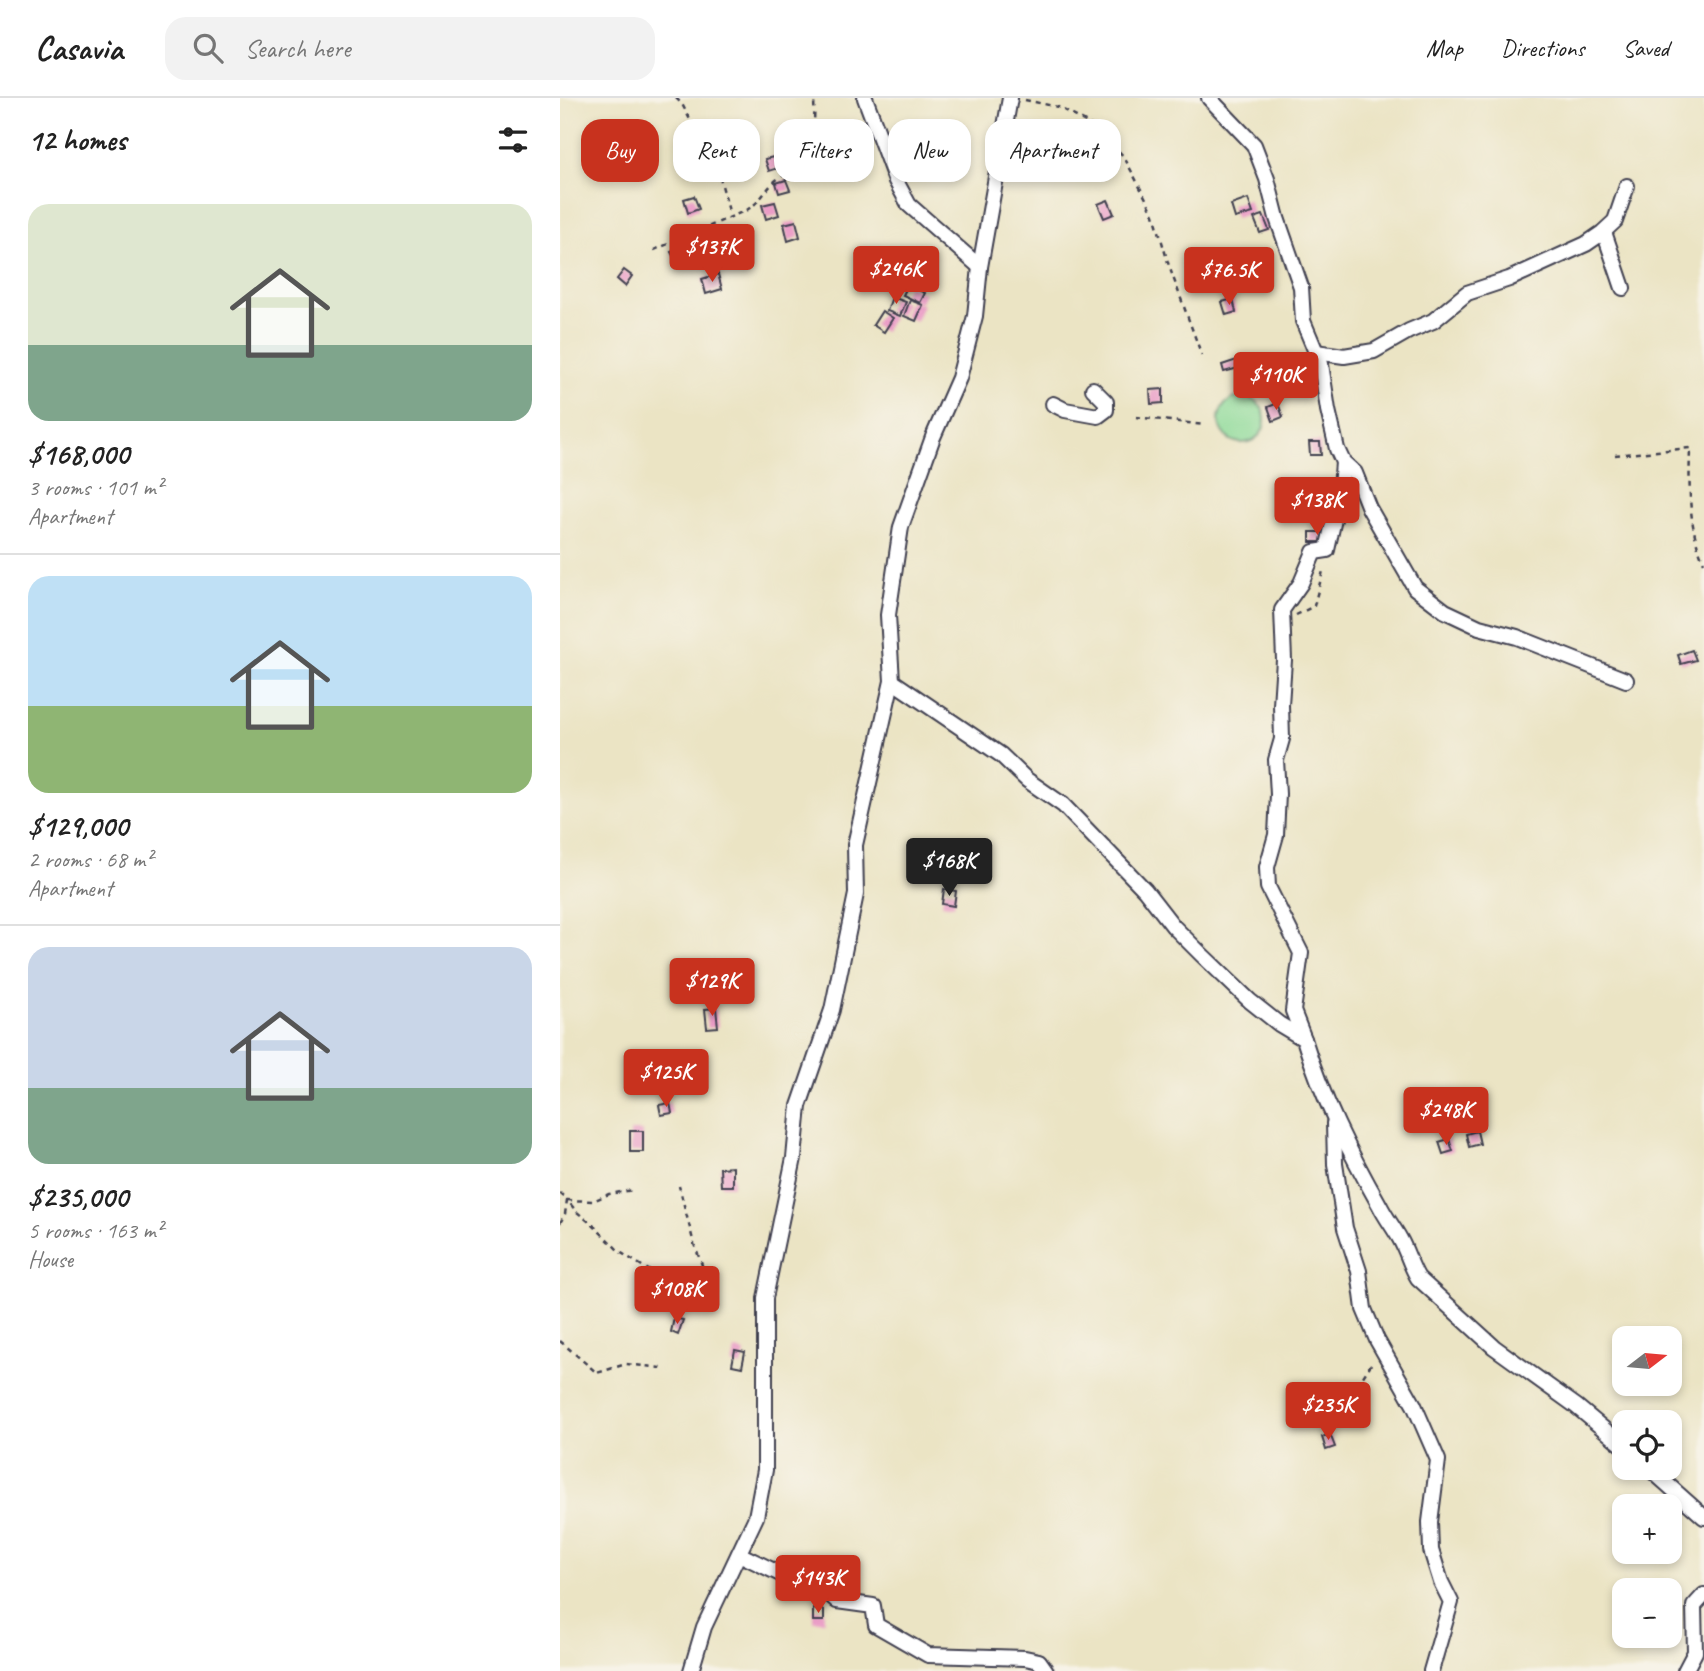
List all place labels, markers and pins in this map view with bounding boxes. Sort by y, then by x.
pin: $137K [663,225,761,284]
pin: $246K [847,246,945,306]
pin: $76.5K [1172,248,1286,307]
pin: $110K [1227,352,1325,412]
pin: $138K [1268,478,1366,537]
pin: $168K [900,838,998,898]
pin: $129K [663,958,761,1018]
pin: $125K [617,1049,715,1109]
pin: $248K [1397,1088,1495,1147]
pin: $108K [628,1266,726,1326]
pin: $235K [1279,1382,1377,1442]
pin: $143K [769,1556,867,1615]

